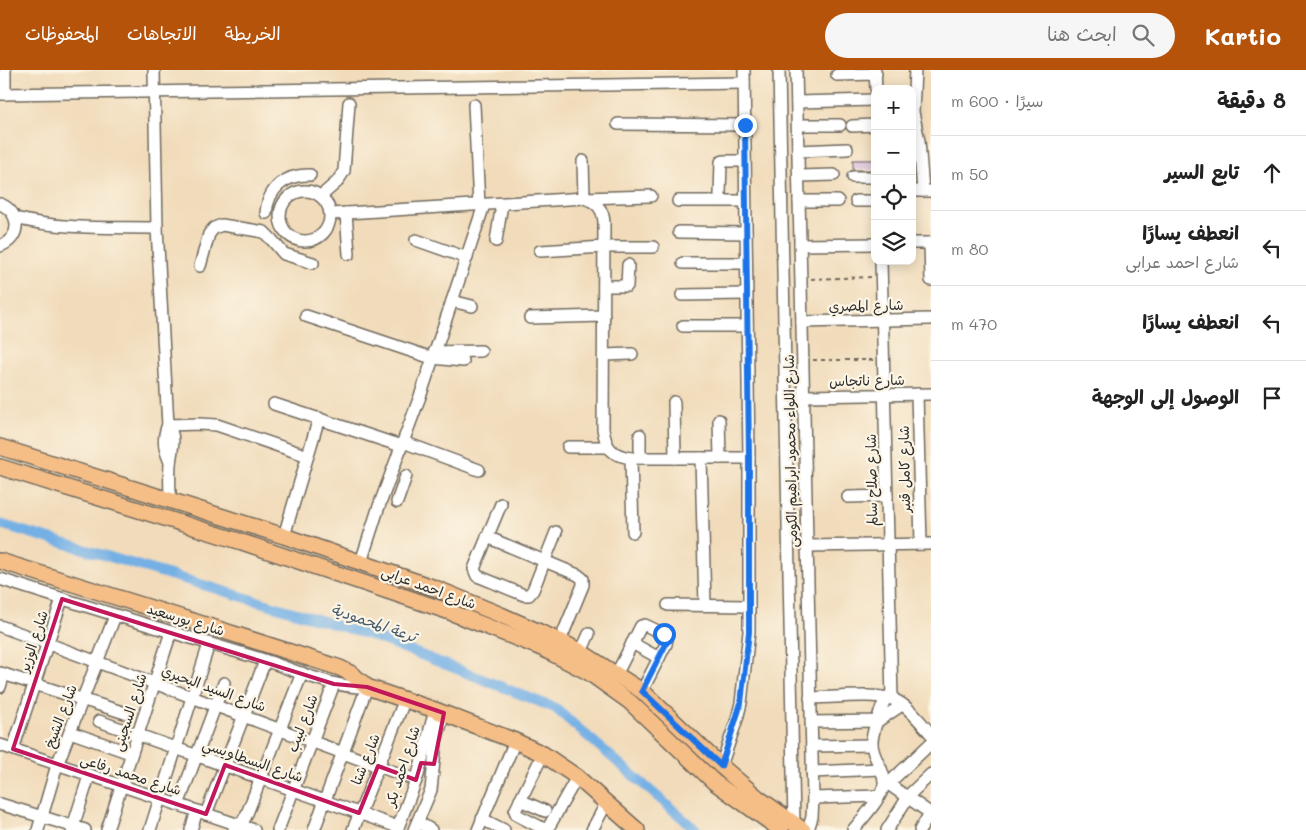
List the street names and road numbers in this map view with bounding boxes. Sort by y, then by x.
street label: شارع المصري [828,295,904,317]
street label: شارع اللواء محمود ابراهيم الكومى [779,354,803,548]
street label: شارع ناتجاس [829,370,905,391]
street label: شارع كامل قنبر [894,425,915,514]
street label: شارع صلاح سالم [861,434,883,526]
street label: شارع احمد عرابى [379,561,479,614]
street label: شارع بورسعيد [145,598,227,641]
street label: شارع الوزير [14,608,53,676]
street label: شارع السيد البحيري [158,660,269,718]
street label: شارع السجينى [107,671,152,754]
street label: شارع الشيخ [39,682,82,751]
street label: شارع لبيب [282,691,323,755]
street label: شارع احمد بكر [380,723,425,810]
street label: شارع شتا [346,731,385,788]
street label: شارع البسطاويسي [199,734,306,790]
street label: شارع محمد رفاعى [78,749,184,800]

